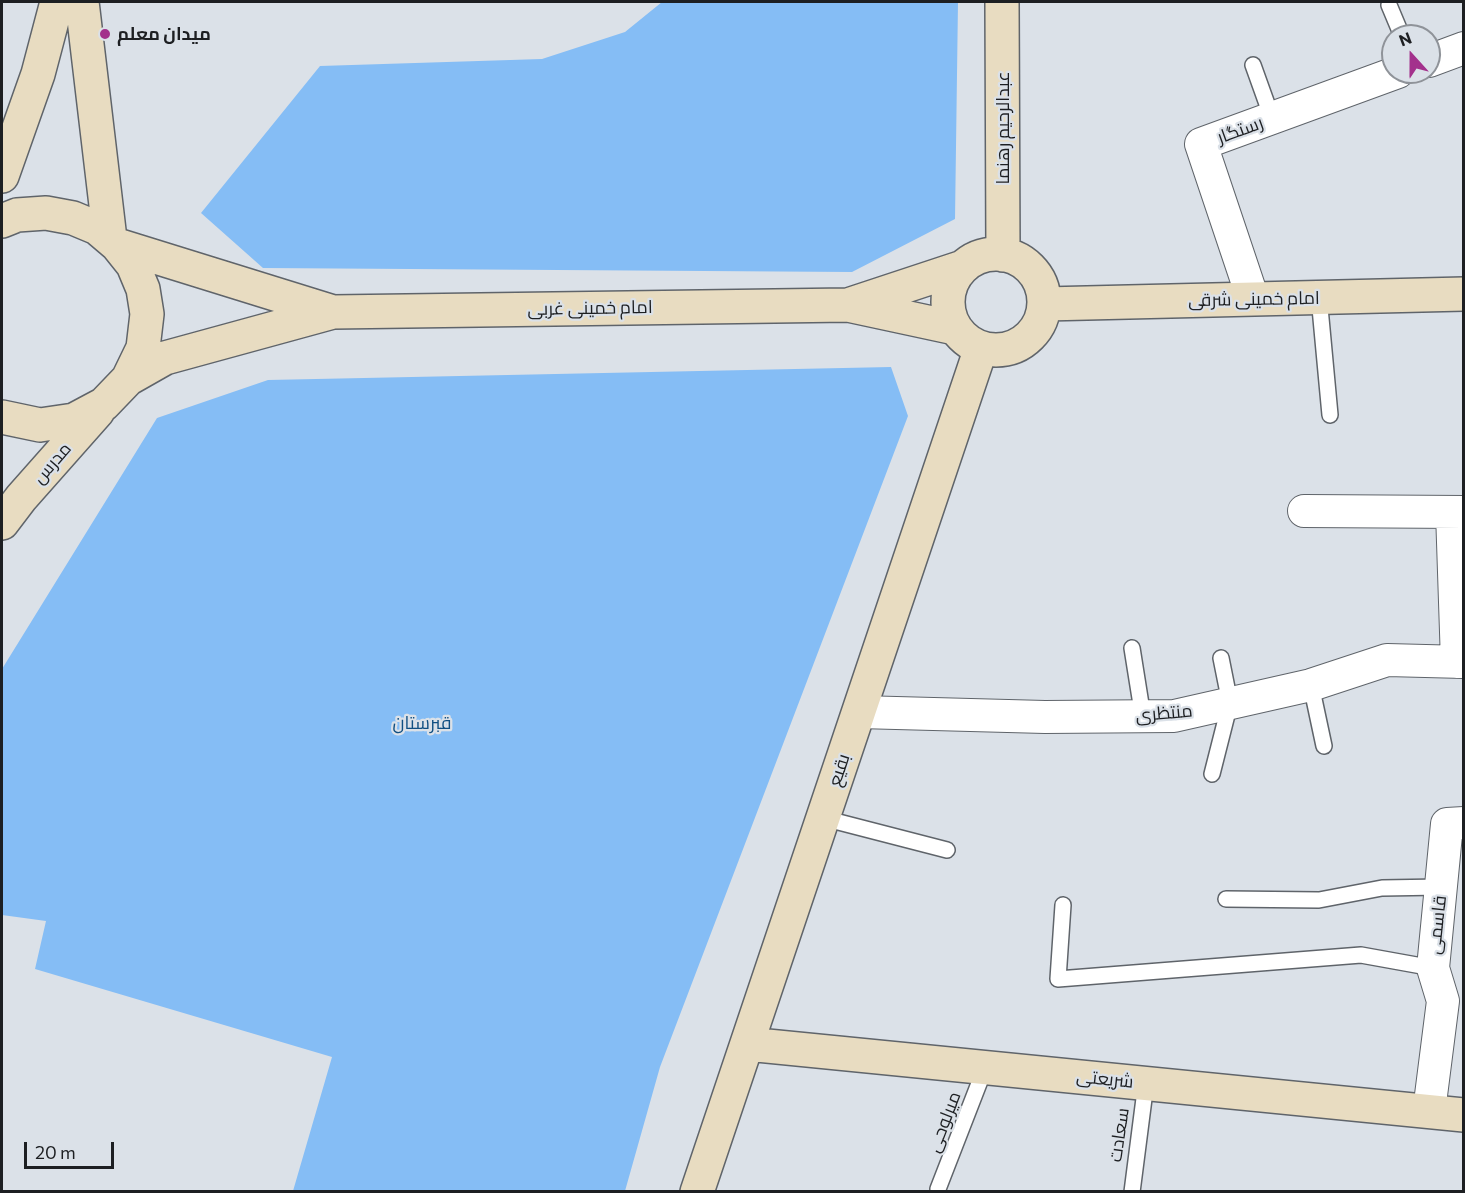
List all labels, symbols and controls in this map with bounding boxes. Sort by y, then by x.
place label: میدان معلم [117,23,211,45]
north arrow [1381,24,1441,84]
marker: میدان معلم [98,27,112,41]
text: N [1396,28,1414,50]
street label: عبدالرحیم رهنما [992,71,1014,185]
street label: رستگار [1214,112,1266,148]
street label: امام خمینی شرقی [1188,287,1320,311]
street label: امام خمینی غربی [527,296,653,320]
street label: مدرس [28,438,76,488]
street label: منتظری [1135,700,1193,726]
park label: قبرستان [392,712,452,734]
street label: بقیع [824,751,854,789]
street label: قاسمی [1423,894,1451,956]
street label: شریعتی [1075,1065,1135,1093]
street label: میرلوحی [923,1088,965,1156]
street label: سعادت [1105,1106,1133,1164]
scale bar [27,1130,117,1168]
text: 20 m [35,1141,76,1163]

